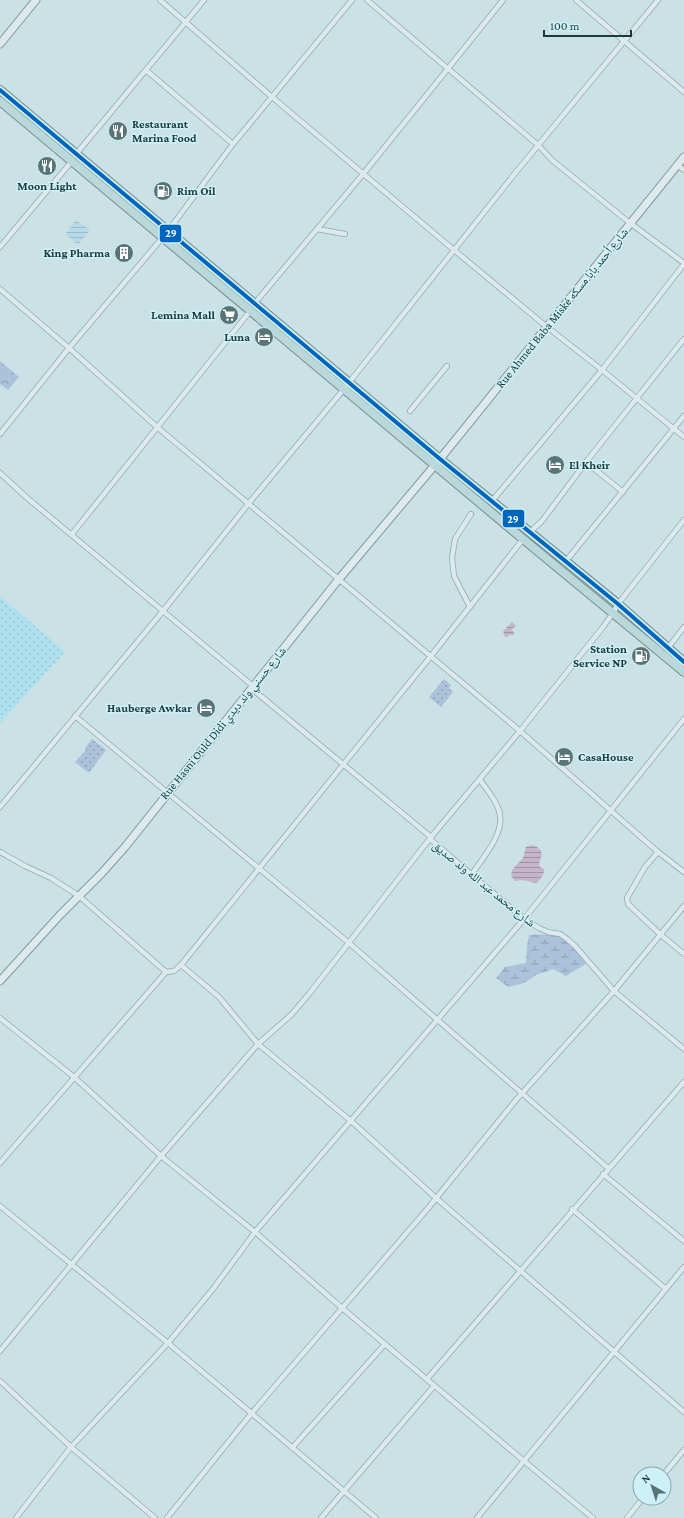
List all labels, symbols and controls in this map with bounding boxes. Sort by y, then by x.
scale bar [544,12,631,38]
text: 100 m [550,19,580,33]
place label: Restaurant Marina Food [132,117,197,145]
restaurant icon: Restaurant Marina Food [107,120,129,142]
restaurant icon: Moon Light [36,155,58,177]
place label: Moon Light [17,179,77,193]
fuel station icon: Rim Oil [152,180,174,202]
place label: Rim Oil [177,184,216,198]
line badge: 29 [159,224,182,243]
street label: Rue Ahmed Baba Miské شارع أحمد بابا مسكه [493,225,632,392]
text: 29 [165,227,177,239]
building icon: King Pharma [113,242,135,264]
place label: King Pharma [43,246,110,260]
supermarket icon: Lemina Mall [218,304,240,326]
place label: Lemina Mall [151,308,216,322]
hotel icon: Luna [253,326,275,348]
place label: Luna [224,330,250,344]
hotel icon: El Kheir [544,454,566,476]
place label: El Kheir [569,458,610,472]
line badge: 29 [502,509,525,528]
text: 29 [507,513,519,525]
place label: Station Service NP [573,642,627,670]
street label: Rue Hasni Ould Didi شارع حسني ولد ديدي [157,644,291,804]
fuel station icon: Station Service NP [630,645,652,667]
hotel icon: Hauberge Awkar [195,697,217,719]
place label: Hauberge Awkar [107,701,192,715]
hotel icon: CasaHouse [553,746,575,768]
place label: CasaHouse [578,750,634,764]
street label: شارع محمد عبد الله ولد صديق [429,838,538,931]
north arrow [632,1466,672,1506]
text: N [639,1471,653,1485]

